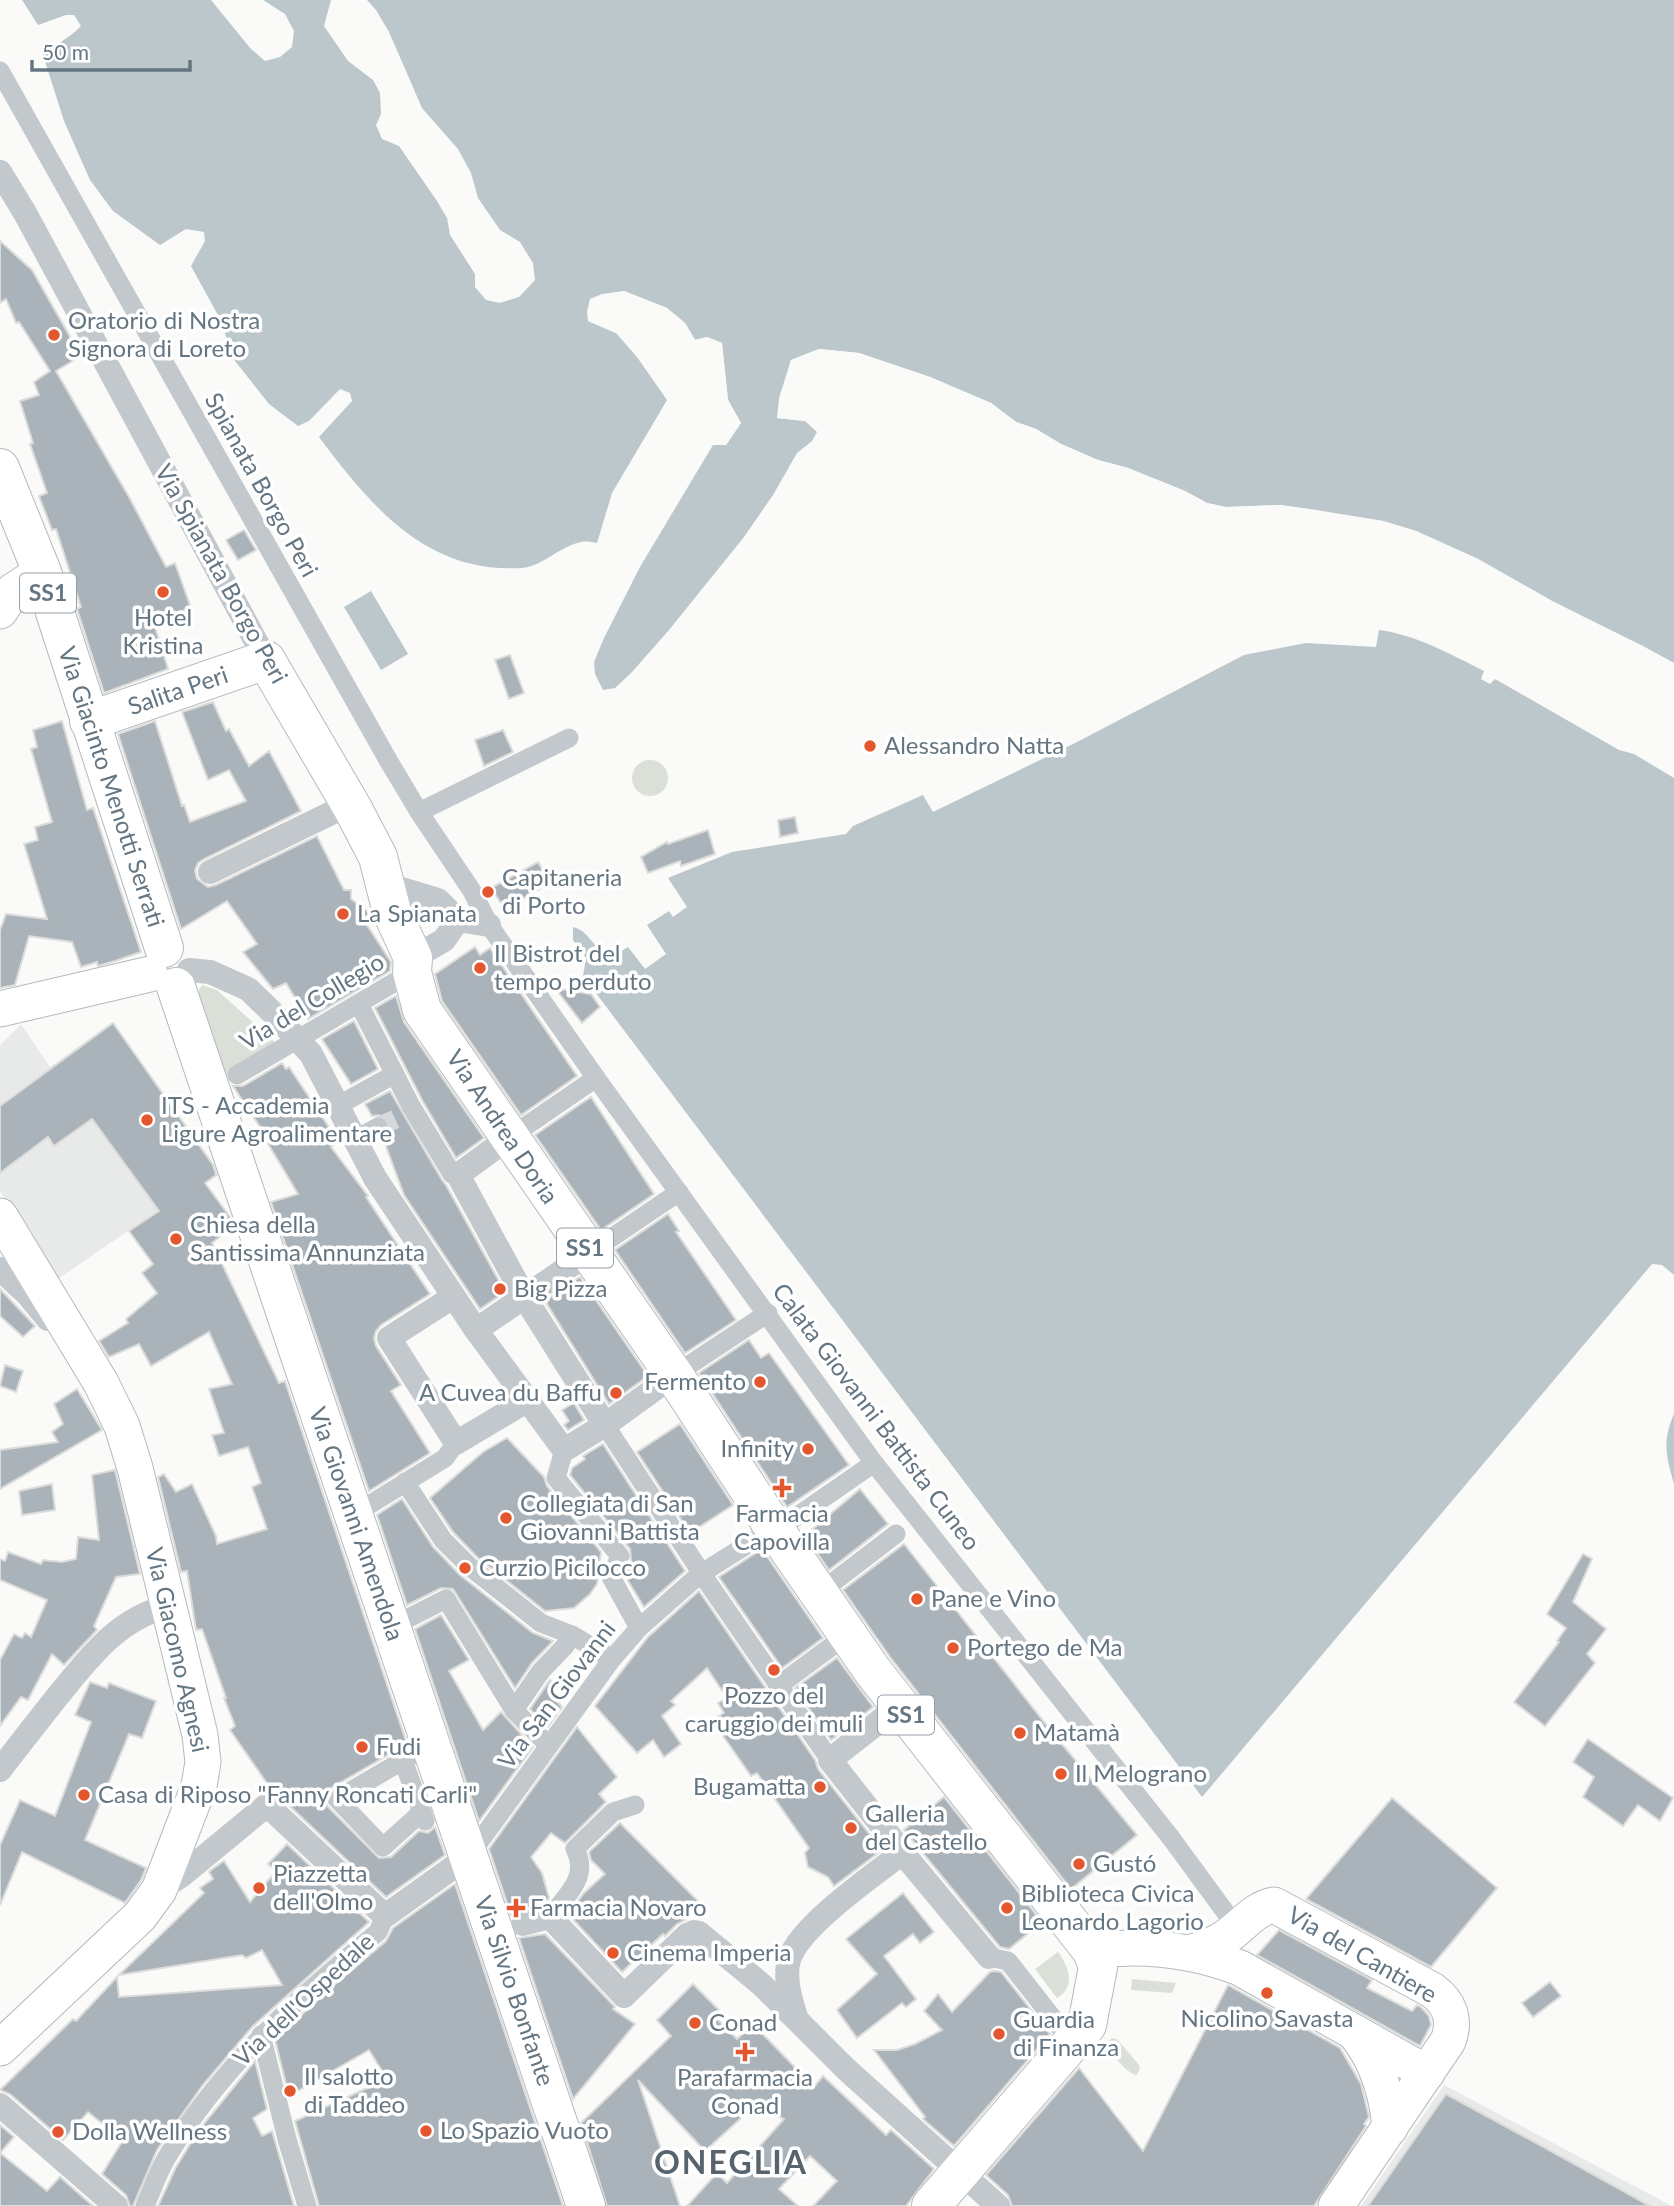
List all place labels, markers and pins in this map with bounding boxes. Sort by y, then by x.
place label: Oratorio di Nostra Signora di Loreto [68,305,260,362]
marker: Oratorio di Nostra Signora di Loreto [46,327,62,343]
marker: Hotel Kristina [155,584,171,600]
place label: Hotel Kristina [123,602,203,659]
place label: Alessandro Natta [884,730,1064,759]
marker: Alessandro Natta [862,738,878,754]
place label: Capitaneria di Porto [502,862,622,919]
marker: Capitaneria di Porto [480,884,496,900]
place label: La Spianata [357,898,477,927]
marker: La Spianata [335,906,351,922]
place label: Il Bistrot del tempo perduto [494,938,652,995]
marker: Il Bistrot del tempo perduto [472,960,488,976]
place label: ITS - Accademia Ligure Agroalimentare [161,1090,392,1147]
marker: ITS - Accademia Ligure Agroalimentare [139,1112,155,1128]
place label: Chiesa della Santissima Annunziata [190,1209,425,1266]
marker: Chiesa della Santissima Annunziata [168,1231,184,1247]
place label: Big Pizza [514,1273,607,1302]
marker: Big Pizza [492,1281,508,1297]
place label: Fermento [644,1366,746,1395]
marker: Fermento [752,1374,768,1390]
place label: A Cuvea du Baffu [419,1377,602,1406]
marker: A Cuvea du Baffu [608,1385,624,1401]
place label: Infinity [720,1433,795,1462]
marker: Infinity [800,1441,816,1457]
marker: Farmacia Capovilla [774,1480,790,1496]
place label: Collegiata di San Giovanni Battista [520,1488,700,1545]
place label: Farmacia Capovilla [734,1498,830,1555]
marker: Collegiata di San Giovanni Battista [498,1510,514,1526]
place label: Curzio Picilocco [479,1552,646,1581]
marker: Curzio Picilocco [457,1560,473,1576]
place label: Pane e Vino [931,1583,1056,1612]
marker: Pane e Vino [909,1591,925,1607]
place label: Portego de Ma [967,1632,1123,1661]
marker: Portego de Ma [945,1640,961,1656]
marker: Pozzo del caruggio dei muli [766,1662,782,1678]
place label: Pozzo del caruggio dei muli [685,1680,863,1737]
place label: Matamà [1034,1717,1120,1746]
marker: Matamà [1012,1725,1028,1741]
place label: Fudi [376,1731,421,1760]
marker: Fudi [354,1739,370,1755]
place label: Il Melograno [1075,1758,1207,1787]
marker: Il Melograno [1053,1766,1069,1782]
place label: Bugamatta [693,1771,806,1800]
place label: Casa di Riposo "Fanny Roncati Carli" [98,1779,477,1808]
marker: Bugamatta [812,1779,828,1795]
marker: Casa di Riposo "Fanny Roncati Carli" [76,1787,92,1803]
place label: Galleria del Castello [865,1798,987,1855]
marker: Galleria del Castello [843,1820,859,1836]
place label: Gustó [1093,1848,1156,1877]
marker: Gustó [1071,1856,1087,1872]
place label: Piazzetta dell'Olmo [273,1858,373,1915]
place label: Biblioteca Civica Leonardo Lagorio [1021,1878,1204,1935]
marker: Piazzetta dell'Olmo [251,1880,267,1896]
place label: Farmacia Novaro [530,1892,707,1921]
marker: Farmacia Novaro [508,1900,524,1916]
marker: Biblioteca Civica Leonardo Lagorio [999,1900,1015,1916]
place label: Cinema Imperia [627,1937,792,1966]
marker: Cinema Imperia [605,1945,621,1961]
marker: Nicolino Savasta [1259,1985,1275,2001]
place label: Nicolino Savasta [1181,2003,1353,2032]
place label: Guardia di Finanza [1013,2004,1119,2061]
place label: Conad [709,2007,777,2036]
marker: Conad [687,2015,703,2031]
marker: Guardia di Finanza [991,2026,1007,2042]
marker: Parafarmacia Conad [737,2044,753,2060]
place label: Il salotto di Taddeo [304,2061,405,2118]
place label: Parafarmacia Conad [677,2062,813,2119]
marker: Il salotto di Taddeo [282,2083,298,2099]
place label: Lo Spazio Vuoto [440,2115,609,2144]
place label: Dolla Wellness [72,2116,227,2145]
marker: Lo Spazio Vuoto [418,2123,434,2139]
marker: Dolla Wellness [50,2124,66,2140]

